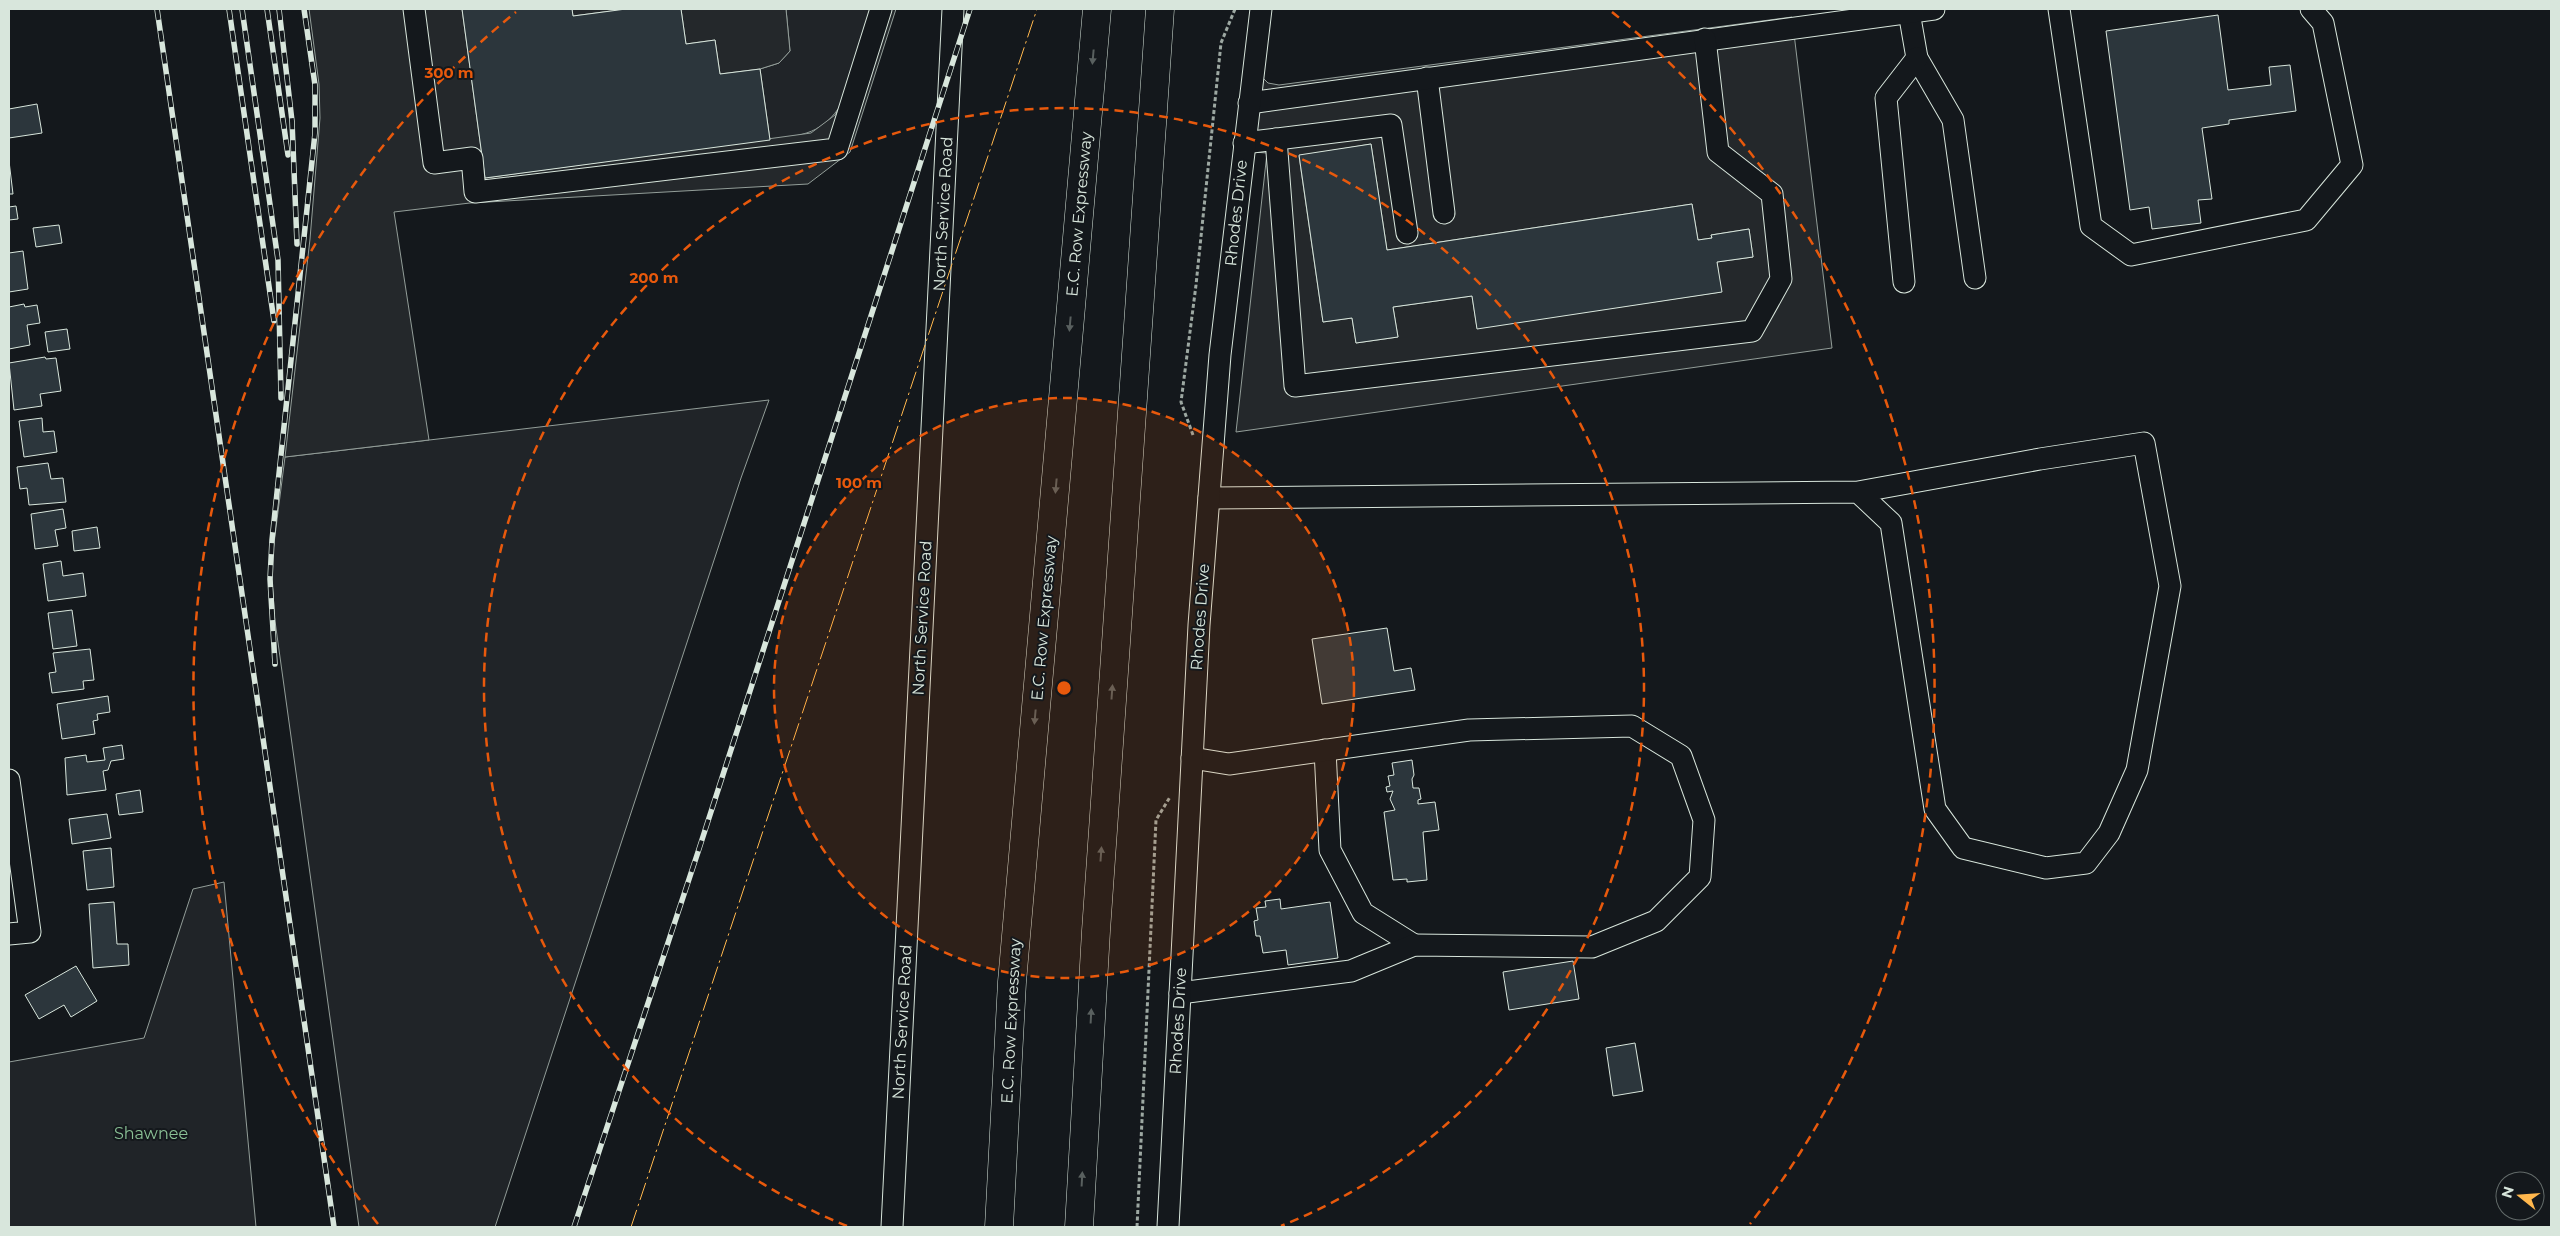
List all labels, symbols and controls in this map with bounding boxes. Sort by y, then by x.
one-way arrow [1089,50,1097,66]
text: 300 m [423,63,474,82]
street label: E.C. Row Expressway [1062,130,1096,297]
street label: North Service Road [929,136,957,292]
street label: Rhodes Drive [1221,159,1251,267]
text: 200 m [629,268,679,287]
one-way arrow [1066,316,1074,332]
text: 100 m [836,473,882,492]
one-way arrow [1051,478,1059,494]
street label: E.C. Row Expressway [1027,534,1061,701]
street label: North Service Road [908,540,936,696]
street label: Rhodes Drive [1187,563,1213,671]
centre of rings [1055,679,1073,697]
one-way arrow [1109,684,1117,700]
one-way arrow [1031,710,1039,726]
one-way arrow [1098,846,1106,862]
street label: E.C. Row Expressway [997,938,1025,1104]
street label: North Service Road [888,944,916,1100]
street label: Rhodes Drive [1166,967,1190,1075]
one-way arrow [1088,1008,1096,1024]
park label: Shawnee [114,1124,188,1143]
one-way arrow [1079,1170,1087,1186]
north arrow [2495,1171,2545,1221]
text: N [2497,1184,2518,1200]

